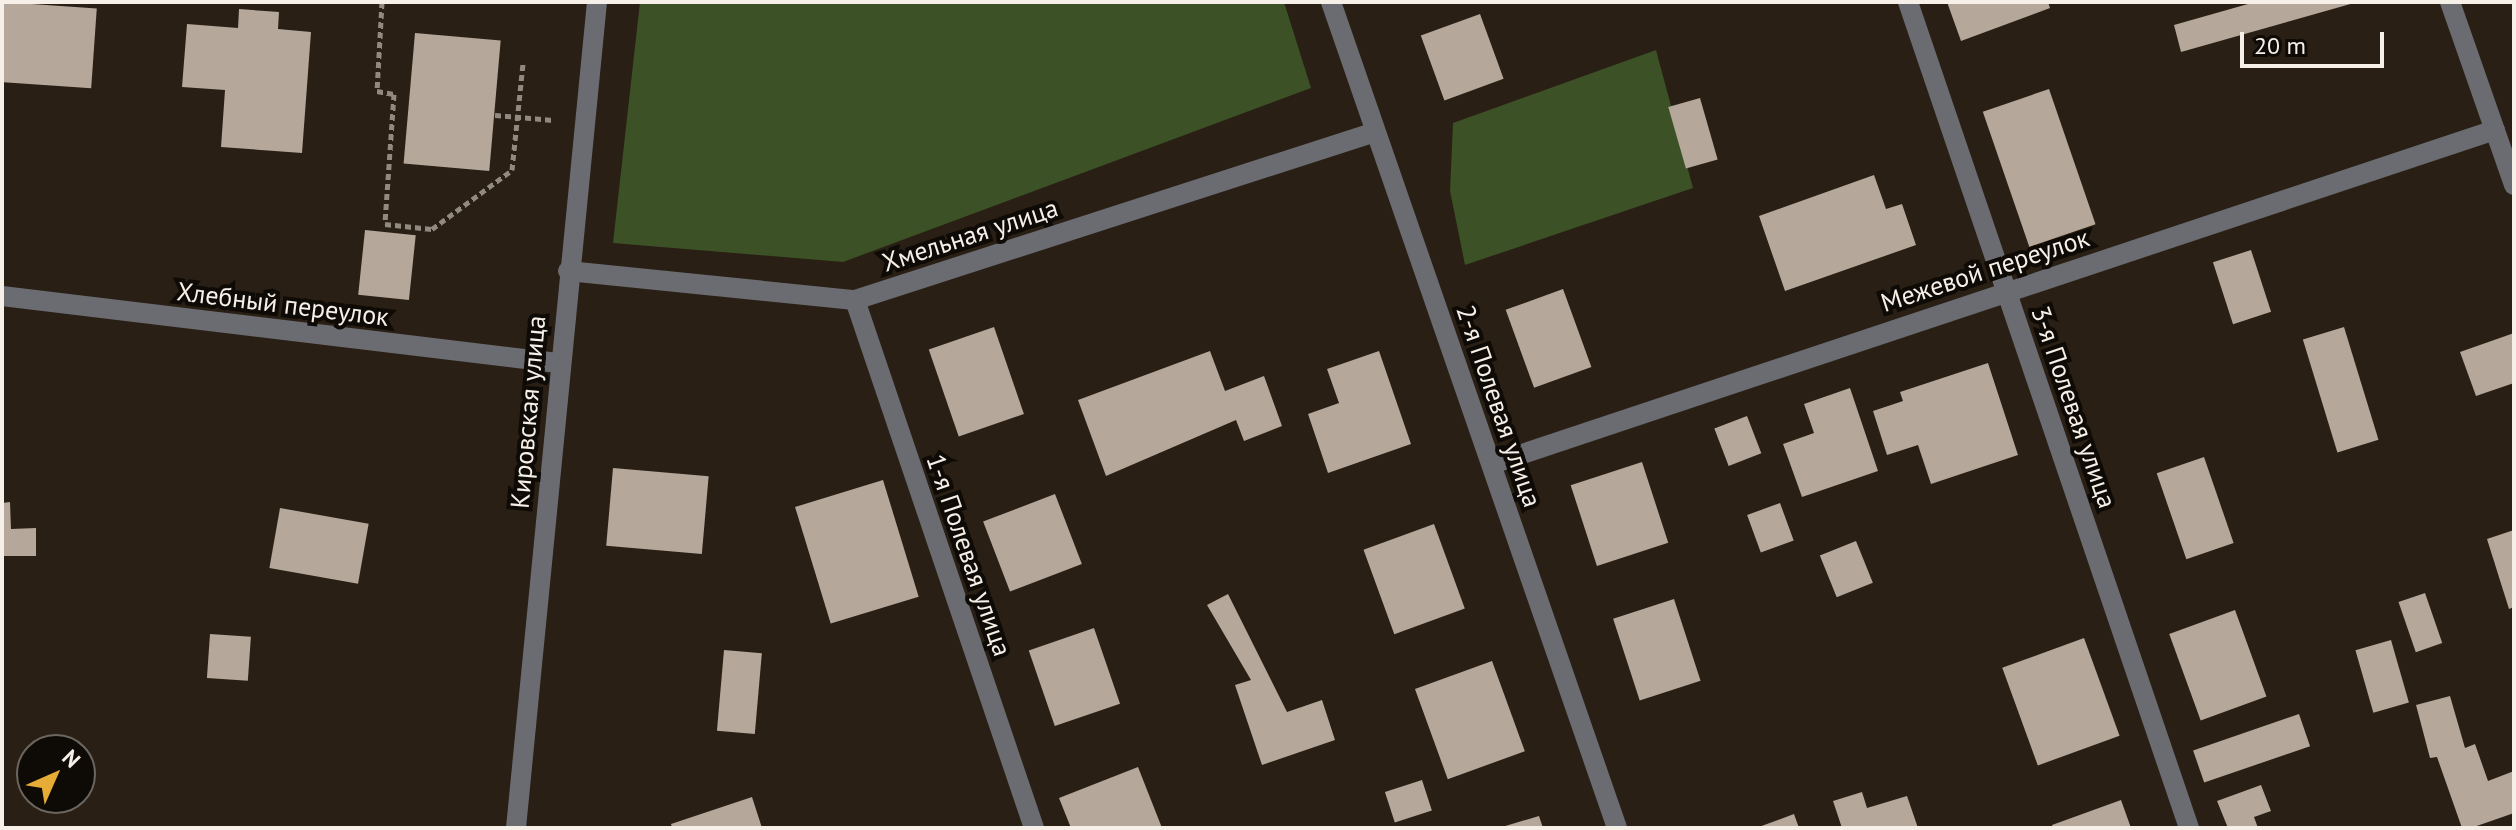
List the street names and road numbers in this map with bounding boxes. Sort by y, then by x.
street label: Хмельная улица [878,192,1062,278]
street label: Межевой переулок [1877,222,2093,318]
street label: Хлебный переулок [175,276,391,332]
street label: 2-я Полевая улица [1450,301,1548,511]
street label: 3-я Полевая улица [2025,302,2123,512]
street label: Кировская улица [504,314,552,510]
street label: 1-я Полевая улица [920,450,1018,660]

